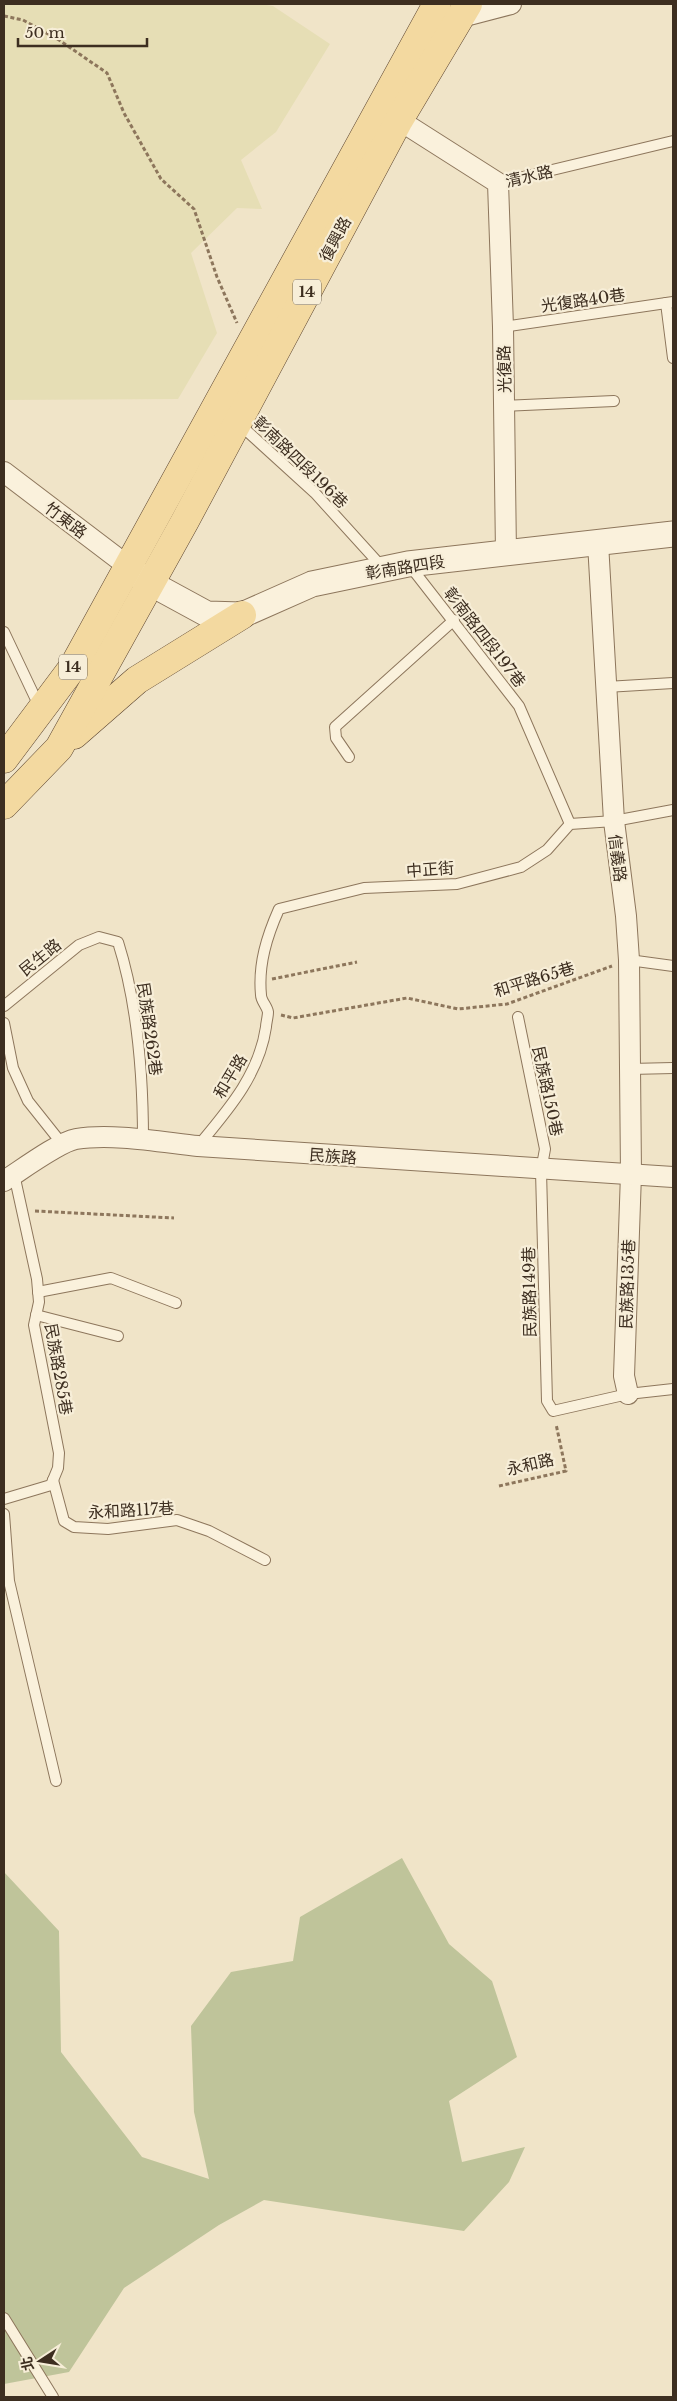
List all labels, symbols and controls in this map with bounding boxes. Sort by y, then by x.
scale bar [18,15,146,47]
text: 50 m [25,23,65,42]
street label: 清水路 [503,161,555,191]
street label: 復興路 [315,213,355,265]
road number: 14 [293,280,321,304]
street label: 光復路40巷 [540,284,626,316]
street label: 光復路 [494,345,514,393]
street label: 彰南路四段196巷 [250,412,352,512]
street label: 竹東路 [41,498,91,542]
street label: 彰南路四段 [364,551,446,583]
street label: 彰南路四段197巷 [440,583,530,691]
road number: 14 [59,654,87,680]
street label: 信義路 [605,833,631,883]
street label: 中正街 [405,857,455,881]
street label: 民生路 [15,934,65,980]
street label: 和平路65巷 [491,957,577,1001]
street label: 民族路262巷 [134,981,166,1077]
street label: 民族路150巷 [529,1044,567,1138]
street label: 和平路 [209,1050,251,1102]
street label: 民族路 [308,1144,358,1168]
street label: 民族路135巷 [615,1239,639,1329]
street label: 民族路149巷 [518,1246,540,1338]
street label: 民族路285巷 [41,1322,77,1416]
street label: 永和路 [504,1449,556,1479]
street label: 永和路117巷 [87,1498,175,1522]
north arrow [15,2336,65,2386]
text: 北 [17,2355,38,2372]

